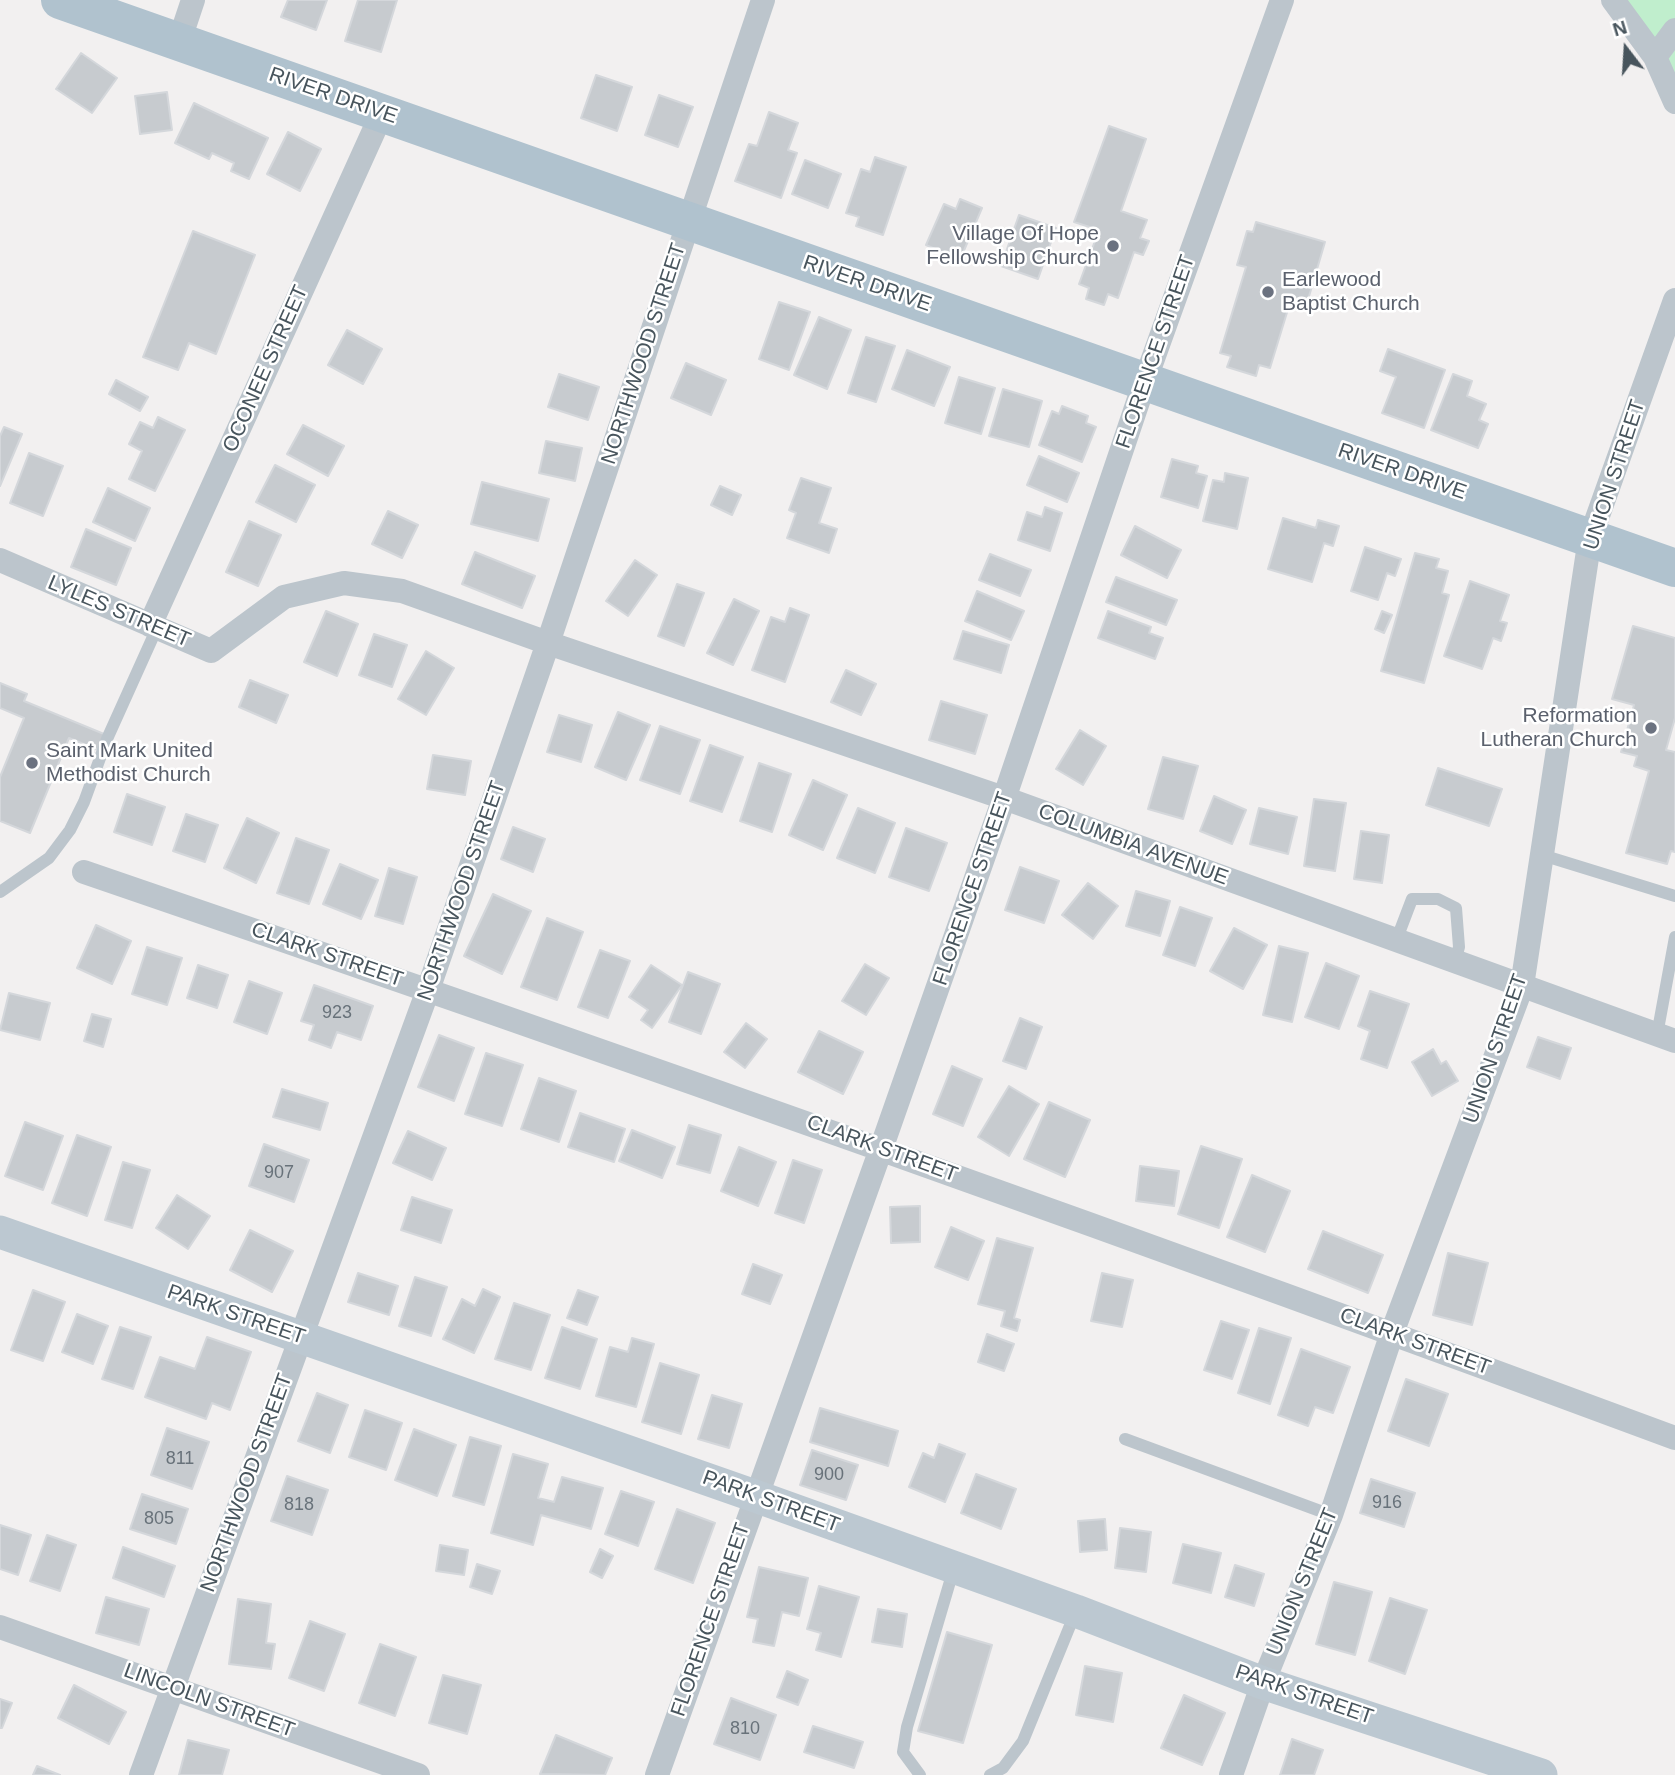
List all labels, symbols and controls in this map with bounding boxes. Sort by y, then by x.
north arrow [1591,14,1661,84]
text: N [1610,16,1629,40]
street label: RIVER DRIVE [265,62,401,130]
place label: Village Of Hope Fellowship Church [926,221,1099,271]
marker: Village Of Hope Fellowship Church [1105,238,1121,254]
street label: NORTHWOOD STREET [596,240,692,468]
street label: RIVER DRIVE [799,250,935,318]
street label: FLORENCE STREET [1111,252,1201,452]
place label: Earlewood Baptist Church [1282,267,1420,317]
street label: OCONEE STREET [218,282,314,456]
marker: Earlewood Baptist Church [1260,284,1276,300]
street label: UNION STREET [1579,397,1651,553]
street label: RIVER DRIVE [1334,438,1470,506]
street label: LYLES STREET [44,571,194,653]
place label: Reformation Lutheran Church [1481,703,1637,753]
marker: Reformation Lutheran Church [1643,720,1659,736]
place label: Saint Mark United Methodist Church [46,738,213,788]
marker: Saint Mark United Methodist Church [24,755,40,771]
street label: NORTHWOOD STREET [413,778,511,1004]
street label: FLORENCE STREET [928,789,1018,989]
street label: COLUMBIA AVENUE [1035,799,1231,891]
street label: CLARK STREET [248,917,406,993]
street label: UNION STREET [1459,971,1533,1127]
house number: 923 [322,1002,352,1024]
street label: CLARK STREET [803,1110,961,1188]
house number: 907 [264,1162,294,1184]
street label: PARK STREET [164,1280,308,1350]
street label: CLARK STREET [1336,1303,1494,1381]
street label: NORTHWOOD STREET [196,1370,298,1596]
house number: 811 [166,1448,194,1470]
house number: 900 [814,1464,844,1486]
street label: PARK STREET [699,1465,843,1539]
house number: 916 [1372,1492,1402,1514]
house number: 818 [284,1494,314,1516]
street label: UNION STREET [1262,1505,1344,1659]
house number: 805 [144,1508,174,1530]
street label: FLORENCE STREET [666,1520,756,1720]
street label: LINCOLN STREET [120,1658,298,1744]
street label: PARK STREET [1232,1660,1376,1730]
house number: 810 [730,1718,760,1740]

